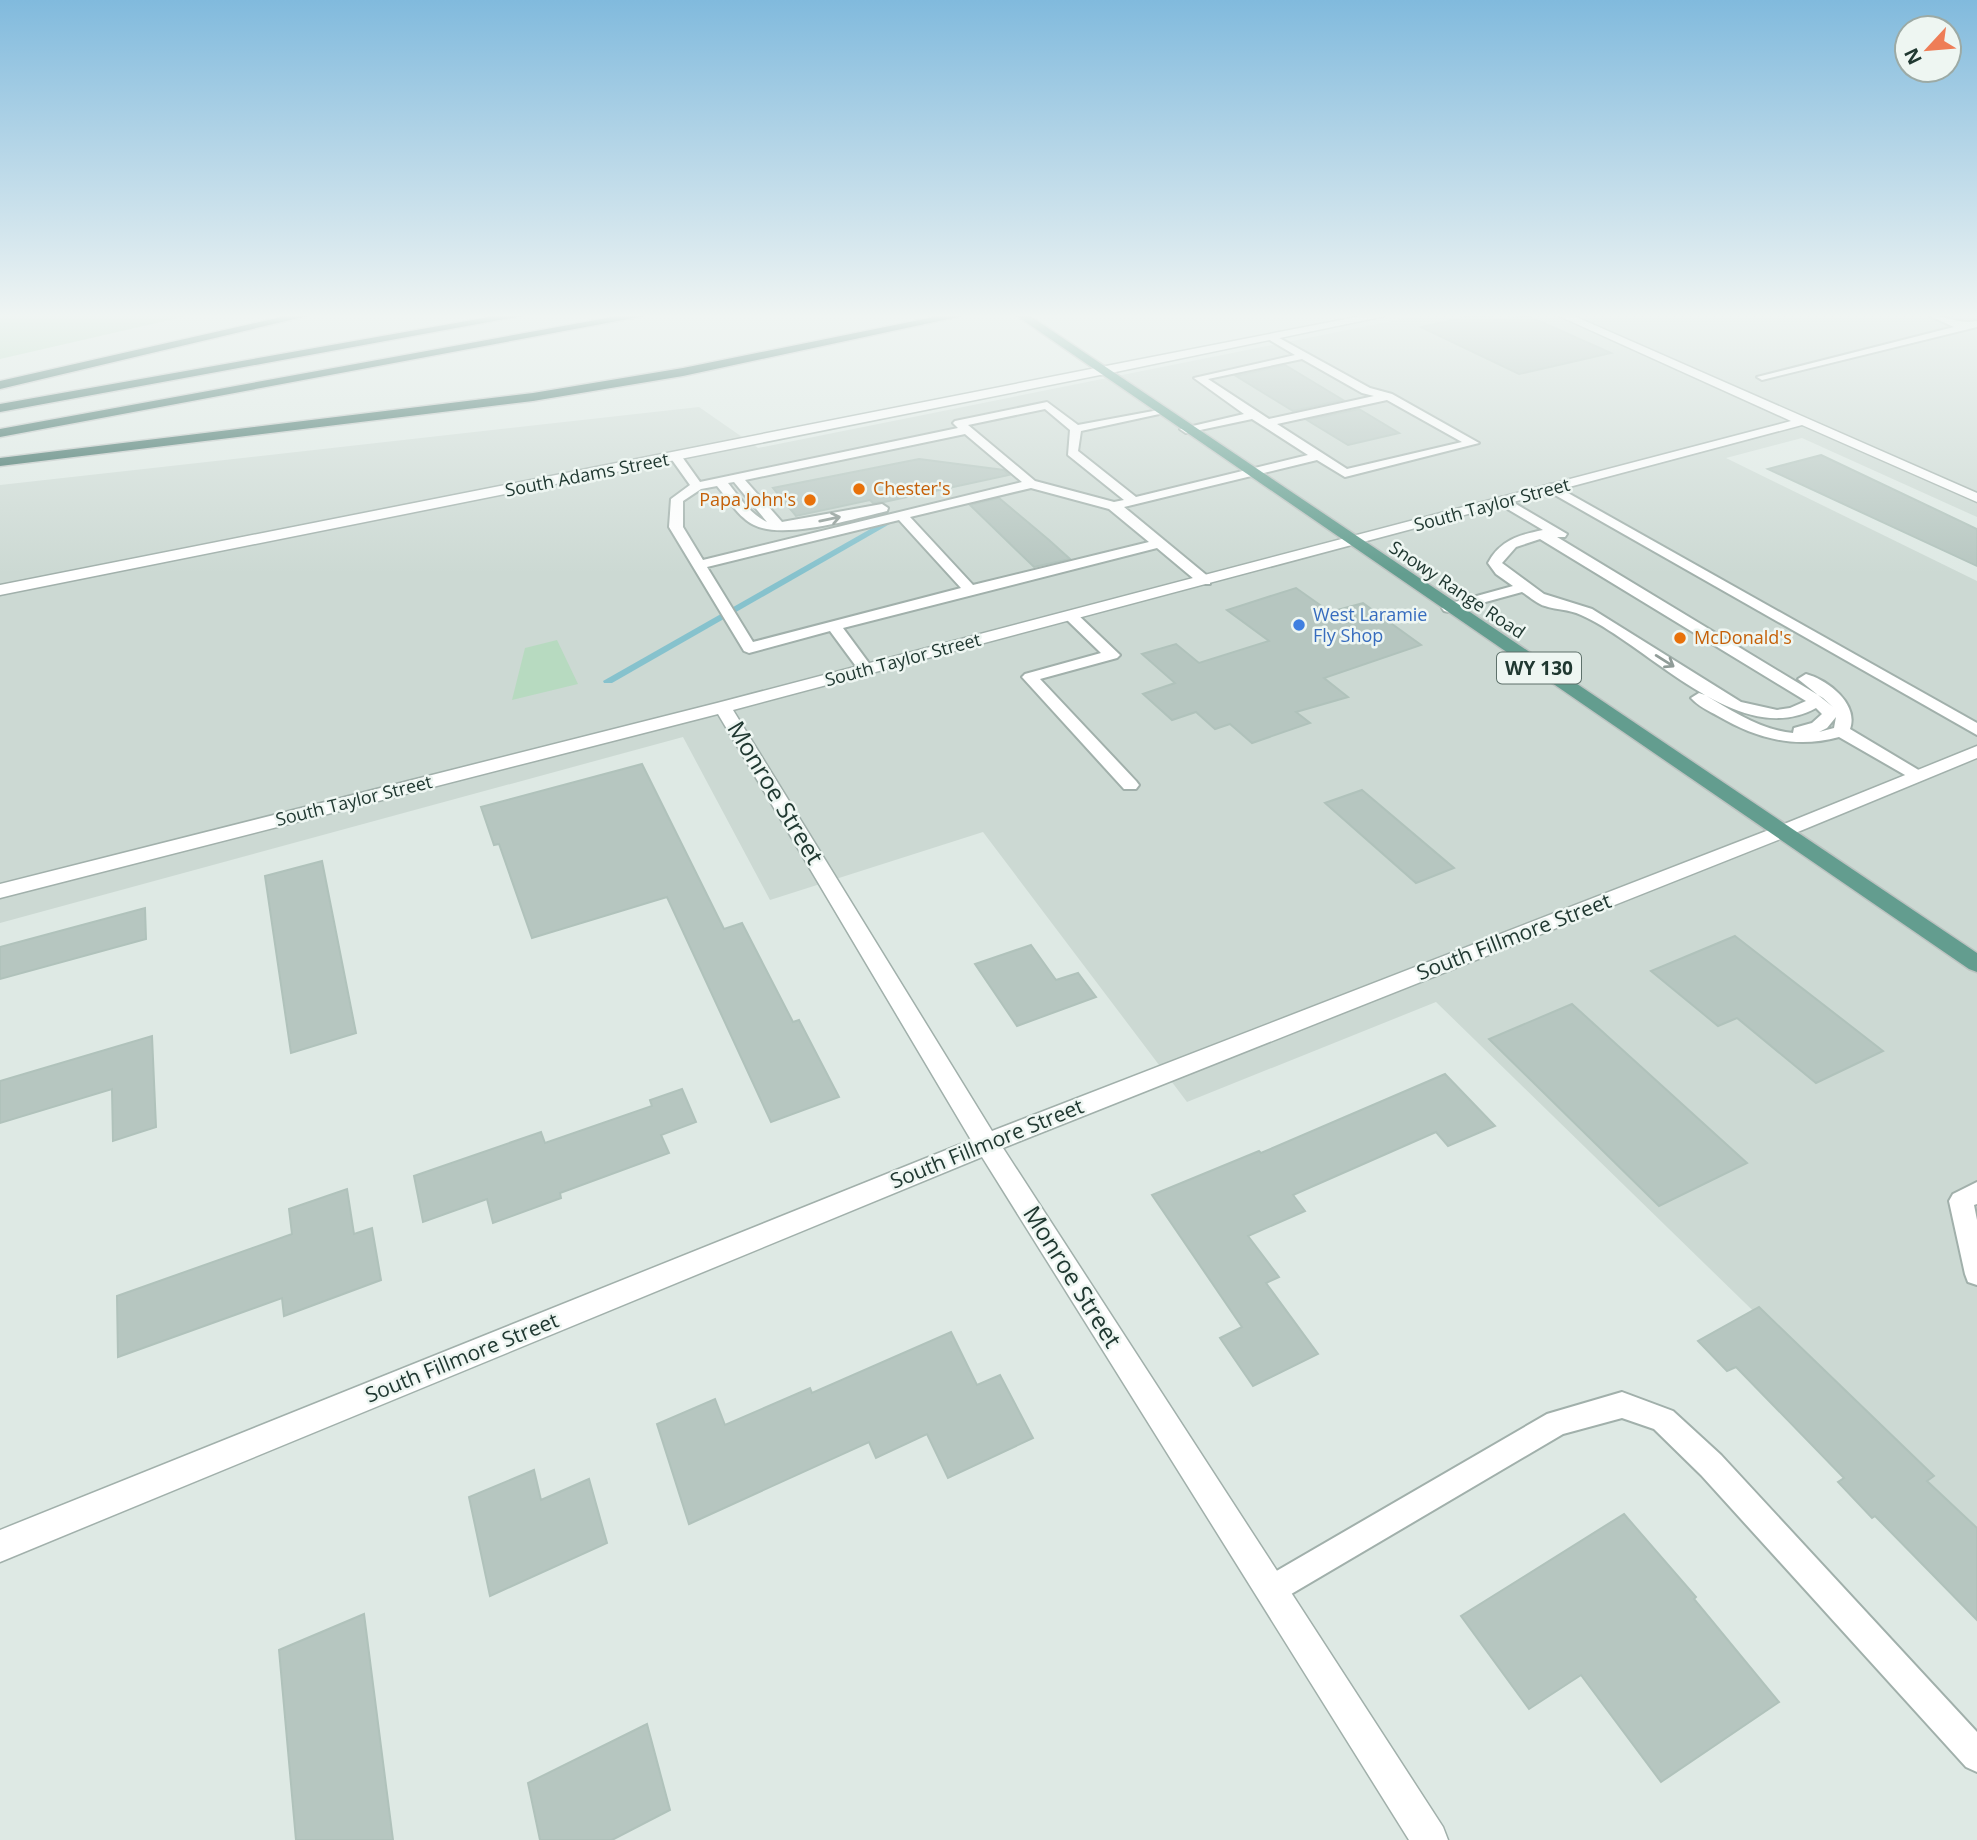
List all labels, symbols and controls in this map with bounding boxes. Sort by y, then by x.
north arrow [1893,14,1963,84]
text: N [1898,44,1928,69]
street label: South Adams Street [503,446,671,502]
street label: South Taylor Street [1411,472,1572,536]
place label: Chester's [873,476,950,500]
marker: Chester's [851,481,867,497]
place label: Papa John's [699,487,796,511]
marker: Papa John's [802,492,818,508]
one-way arrow [818,511,841,525]
street label: Snowy Range Road [1385,535,1530,644]
place label: West Laramie Fly Shop [1313,602,1427,647]
marker: West Laramie Fly Shop [1291,617,1307,633]
place label: McDonald's [1694,625,1792,649]
street label: South Taylor Street [822,627,983,691]
marker: McDonald's [1672,630,1688,646]
road number: WY 130 [1497,652,1581,684]
one-way arrow [1655,655,1675,669]
street label: Monroe Street [720,714,832,870]
street label: South Taylor Street [273,769,435,831]
street label: South Fillmore Street [1412,886,1615,986]
street label: South Fillmore Street [886,1091,1087,1195]
street label: Monroe Street [1016,1199,1130,1354]
street label: South Fillmore Street [361,1305,562,1409]

